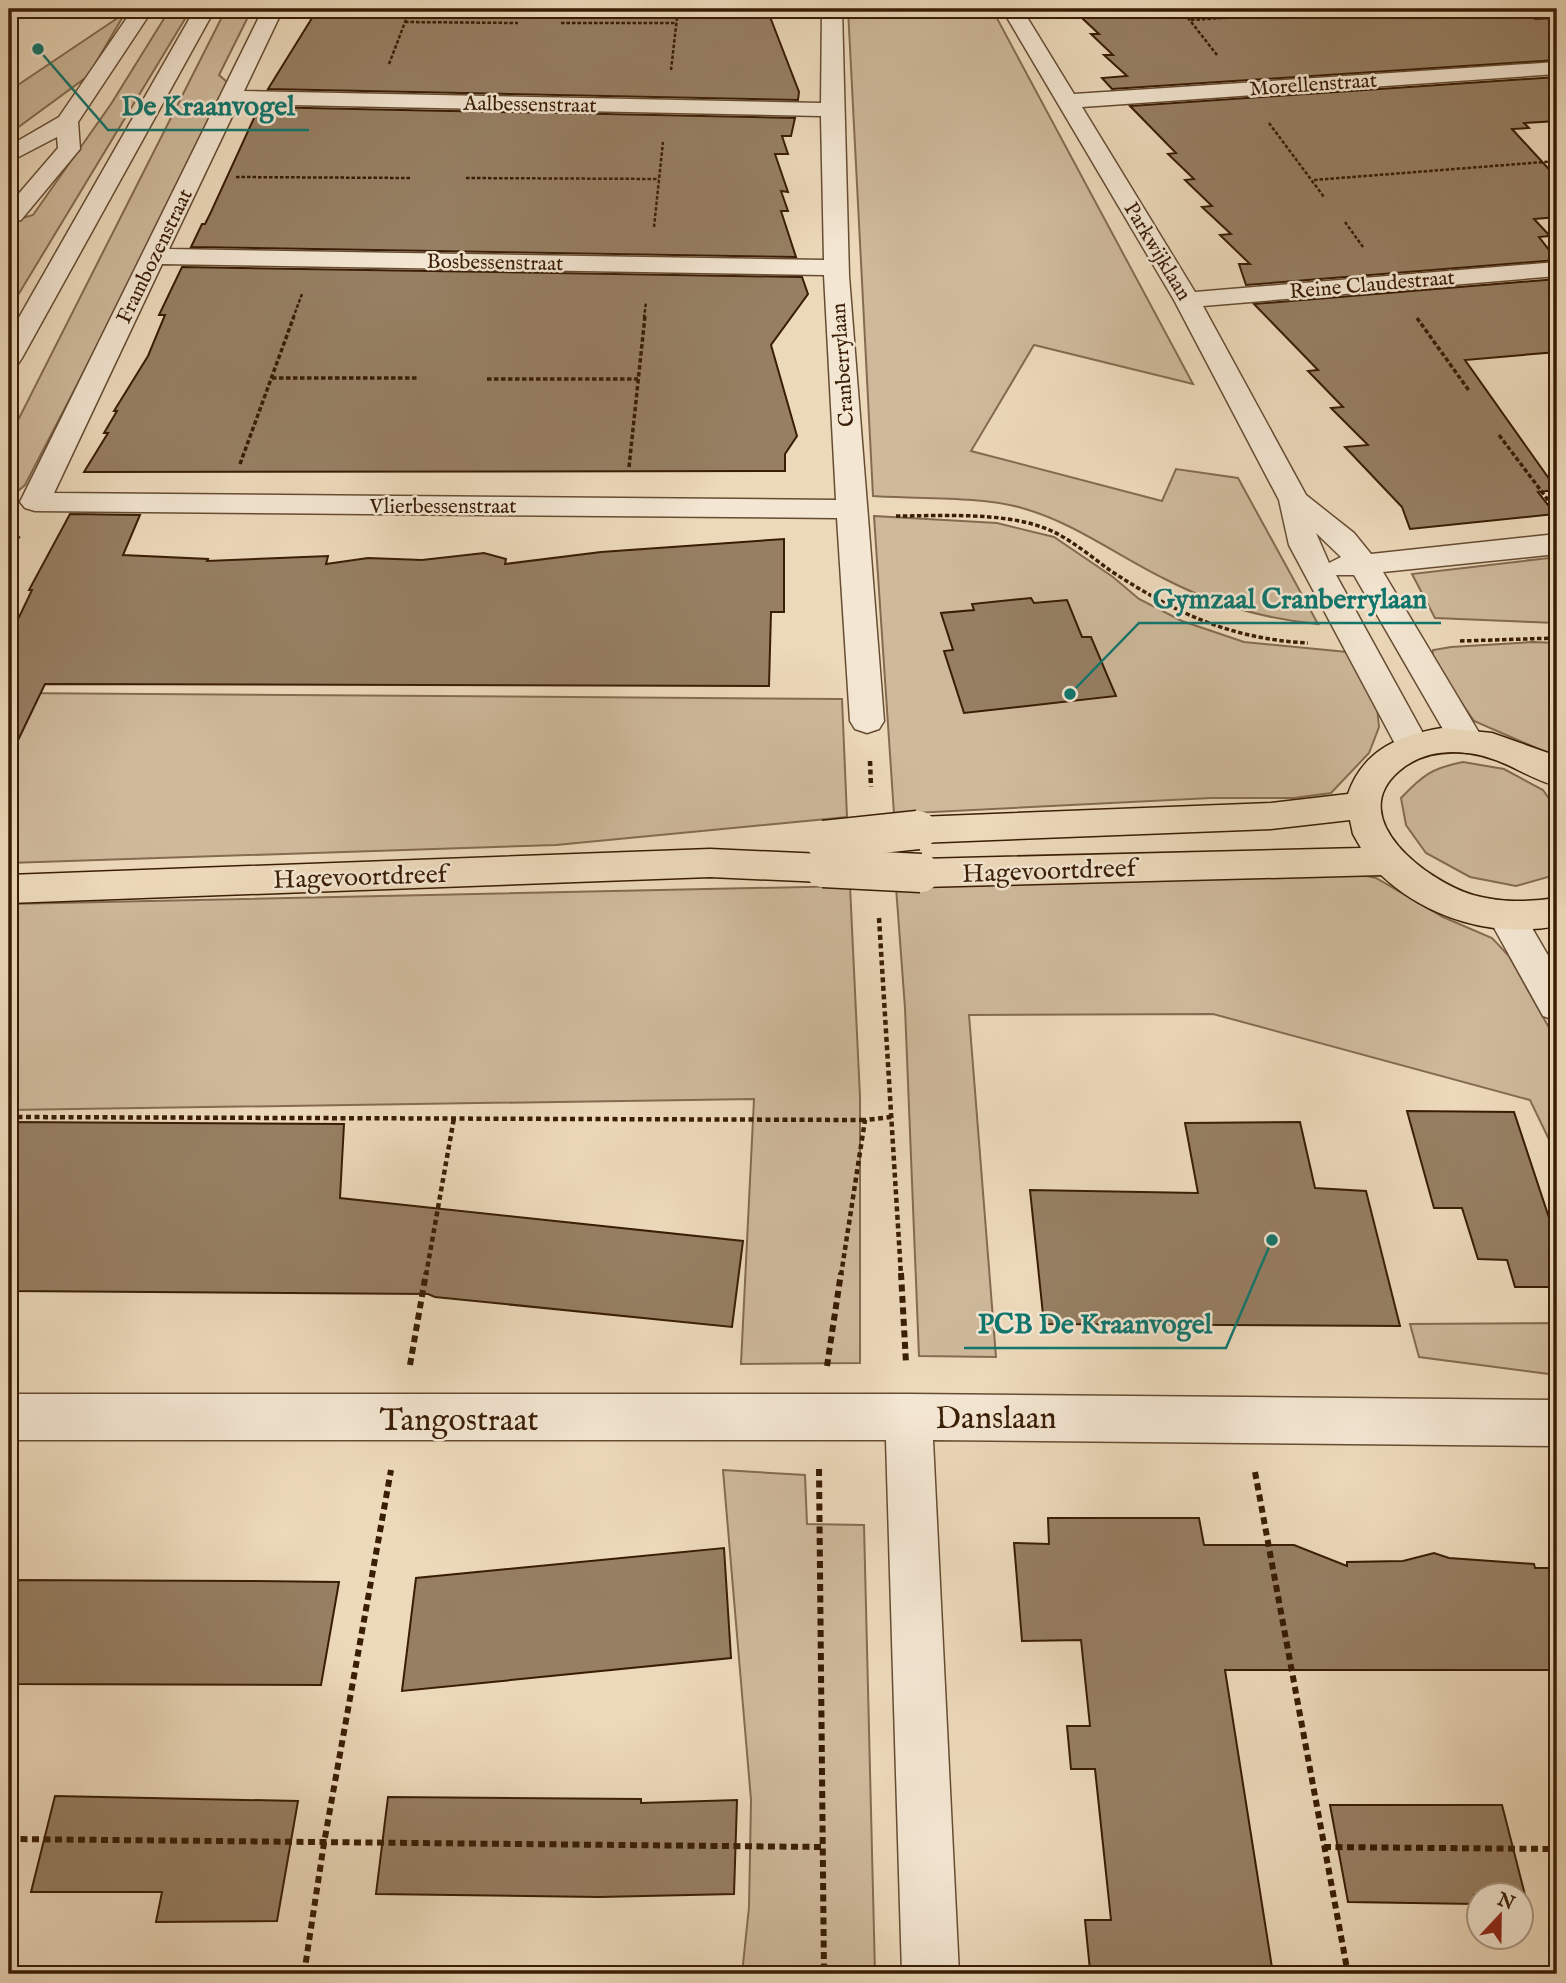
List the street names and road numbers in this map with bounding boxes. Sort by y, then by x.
street label: Morellenstraat [1248,68,1378,103]
street label: Aalbessenstraat [462,91,597,120]
street label: Frambozenstraat [111,185,200,329]
street label: Parkwijklaan [1117,197,1197,306]
street label: Bosbessenstraat [426,249,564,278]
street label: Reine Claudestraat [1288,265,1456,306]
street label: Cranberrylaan [826,302,861,428]
street label: Vlierbessenstraat [368,494,517,521]
street label: Hagevoortdreef [961,852,1141,891]
street label: Hagevoortdreef [272,858,452,897]
street label: Danslaan [935,1399,1057,1440]
street label: Tangostraat [380,1401,538,1442]

